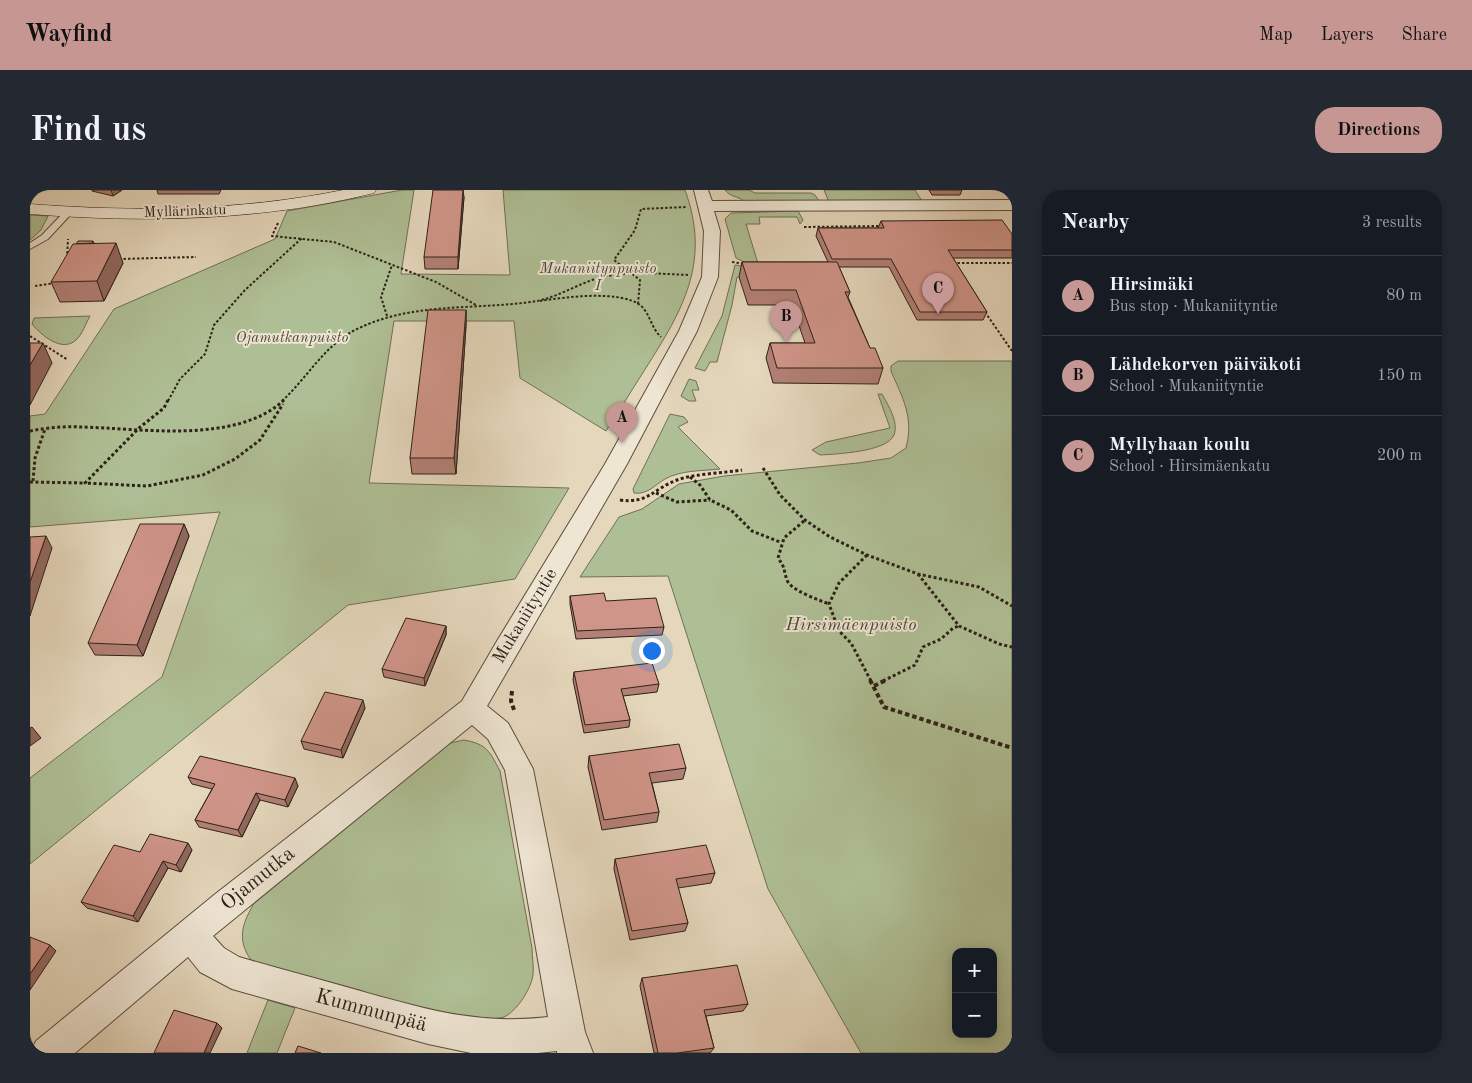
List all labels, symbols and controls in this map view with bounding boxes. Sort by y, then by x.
text: Wayfind [25,23,112,47]
text: Map [1259,26,1293,44]
text: Layers [1321,26,1373,44]
text: Share [1401,26,1447,44]
button: Directions [1315,107,1442,153]
text: Find us [30,113,146,148]
street label: Myllärinkatu [143,203,227,221]
text: Nearby [1062,212,1130,233]
text: 3 results [1362,215,1422,231]
park label: Mukaniitynpuisto I [539,262,656,294]
pin: C [922,273,954,314]
text: Hirsimäki [1109,276,1193,295]
text: A [1072,288,1084,304]
text: 80 m [1386,288,1422,304]
text: Bus stop · Mukaniityntie [1109,299,1278,315]
pin: B [770,301,802,342]
park label: Ojamutkanpuisto [236,331,348,346]
text: Lähdekorven päiväkoti [1109,356,1301,375]
text: B [1072,368,1084,384]
text: 150 m [1377,368,1422,384]
text: School · Mukaniityntie [1109,379,1264,395]
pin: A [606,402,638,443]
text: Myllyhaan koulu [1109,436,1250,455]
text: C [1073,448,1083,464]
text: 200 m [1377,448,1422,464]
text: School · Hirsimäenkatu [1109,459,1270,475]
street label: Mukaniityntie [490,565,560,667]
park label: Hirsimäenpuisto [784,616,917,634]
your location [639,638,665,664]
street label: Ojamutka [217,843,299,915]
map controls [952,948,997,1038]
button: + [952,948,997,993]
street label: Kummunpää [313,986,429,1036]
button: − [952,993,997,1038]

